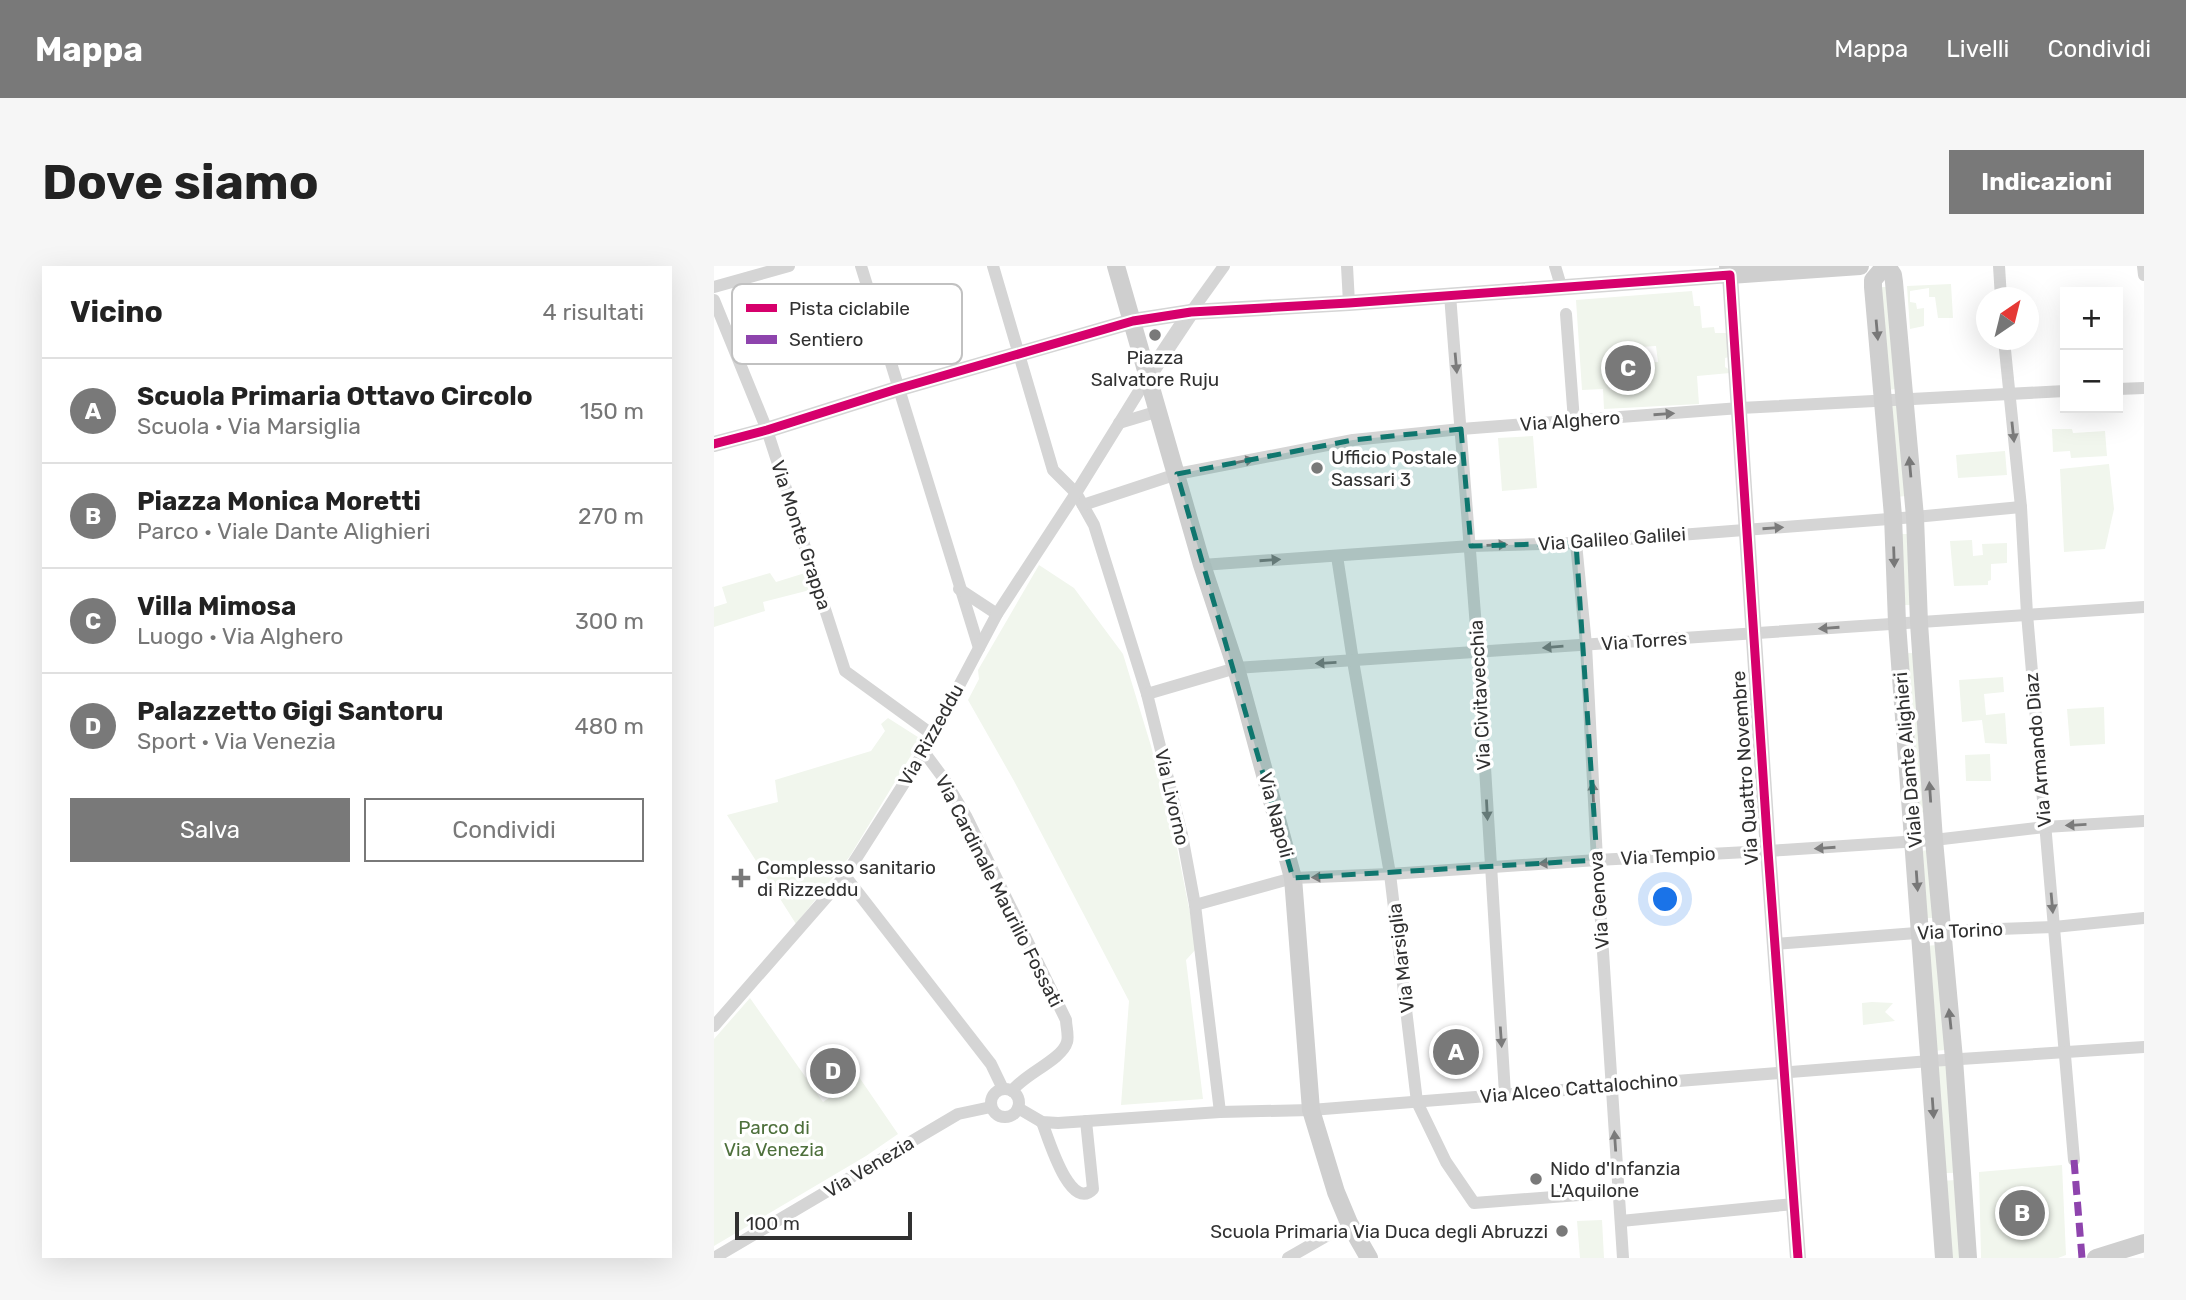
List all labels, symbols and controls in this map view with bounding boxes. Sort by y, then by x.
text: Mappa [35,30,143,69]
text: Mappa [1834,35,1908,63]
text: Livelli [1946,35,2009,63]
text: Condividi [2047,35,2151,63]
button: Indicazioni [1949,150,2144,214]
text: Dove siamo [42,153,319,211]
legend [732,284,962,364]
north arrow [1976,287,2039,350]
map controls [2060,287,2123,413]
button: + [2060,287,2123,350]
text: Vicino [70,294,163,330]
text: Pista ciclabile [789,297,910,320]
text: 4 risultati [542,298,644,326]
one-way arrow [1872,319,1883,341]
marker: Piazza Salvatore Ruju [1147,327,1163,343]
text: Sentiero [789,328,863,351]
pin: C [1605,342,1651,394]
place label: Piazza Salvatore Ruju [1091,346,1219,391]
button: − [2060,350,2123,413]
one-way arrow [1451,353,1462,375]
text: Scuola Primaria Ottavo Circolo [137,381,533,412]
text: A [85,397,101,425]
text: 150 m [580,397,644,425]
street label: Via Alghero [1519,406,1621,436]
one-way arrow [1653,408,1675,419]
text: Scuola · Via Marsiglia [137,412,361,440]
one-way arrow [2007,421,2018,443]
place label: Ufficio Postale Sassari 3 [1331,446,1457,491]
one-way arrow [1233,456,1255,467]
one-way arrow [1905,456,1916,478]
street label: Via Monte Grappa [766,457,836,613]
marker: Ufficio Postale Sassari 3 [1309,460,1325,476]
text: Piazza Monica Moretti [137,486,421,517]
text: B [85,502,101,530]
text: 270 m [578,502,644,530]
text: Parco · Viale Dante Alighieri [137,517,431,545]
street label: Via Galileo Galilei [1537,522,1687,556]
one-way arrow [1762,522,1784,533]
one-way arrow [1486,539,1508,551]
one-way arrow [1889,546,1900,568]
one-way arrow [1259,555,1281,566]
text: Villa Mimosa [137,591,296,622]
text: C [85,607,101,635]
text: 300 m [575,607,644,635]
street label: Via Civitavecchia [1465,619,1495,771]
text: Luogo · Via Alghero [137,622,343,650]
one-way arrow [1818,623,1840,634]
street label: Via Torres [1600,627,1688,655]
one-way arrow [1542,642,1564,653]
one-way arrow [1315,657,1337,668]
street label: Via Quattro Novembre [1727,670,1763,866]
street label: Viale Dante Alighieri [1889,671,1927,849]
street label: Via Armando Diaz [2020,672,2056,828]
street label: Via Rizzeddu [894,680,968,790]
text: Palazzetto Gigi Santoru [137,696,443,727]
text: D [85,712,101,740]
text: 480 m [574,712,644,740]
text: Sport · Via Venezia [137,727,336,755]
street label: Via Livorno [1150,747,1194,847]
street label: Via Napoli [1254,770,1298,860]
street label: Via Cardinale Maurilio Fossati [930,771,1068,1011]
one-way arrow [1588,780,1599,802]
one-way arrow [1925,781,1936,803]
button: Salva [70,798,350,862]
button: Condividi [364,798,644,862]
one-way arrow [1482,799,1493,821]
one-way arrow [2065,820,2087,831]
street label: Via Tempio [1620,842,1716,870]
one-way arrow [1814,842,1836,853]
street label: Via Genova [1584,850,1614,950]
place label: Complesso sanitario di Rizzeddu [757,856,936,901]
one-way arrow [1538,858,1560,869]
marker: Complesso sanitario di Rizzeddu [731,868,751,888]
one-way arrow [1311,871,1333,882]
one-way arrow [1912,871,1923,893]
your location [1648,882,1682,916]
one-way arrow [2047,892,2058,914]
street label: Via Marsiglia [1383,902,1419,1014]
street label: Via Torino [1916,917,2004,945]
one-way arrow [1945,1008,1956,1030]
pin: A [1433,1026,1479,1078]
one-way arrow [1496,1026,1507,1048]
pin: D [810,1045,856,1097]
street label: Via Alceo Cattalochino [1479,1068,1679,1108]
one-way arrow [1928,1097,1939,1119]
park label: Parco di Via Venezia [724,1116,824,1161]
one-way arrow [1609,1130,1620,1152]
street label: Via Venezia [820,1131,918,1203]
place label: Nido d'Infanzia L'Aquilone [1550,1157,1681,1202]
marker: Nido d'Infanzia L'Aquilone [1528,1171,1544,1187]
pin: B [1999,1187,2045,1239]
scale bar [735,1209,912,1241]
text: 100 m [746,1212,800,1235]
place label: Scuola Primaria Via Duca degli Abruzzi [1210,1220,1548,1243]
marker: Scuola Primaria Via Duca degli Abruzzi [1554,1223,1570,1239]

